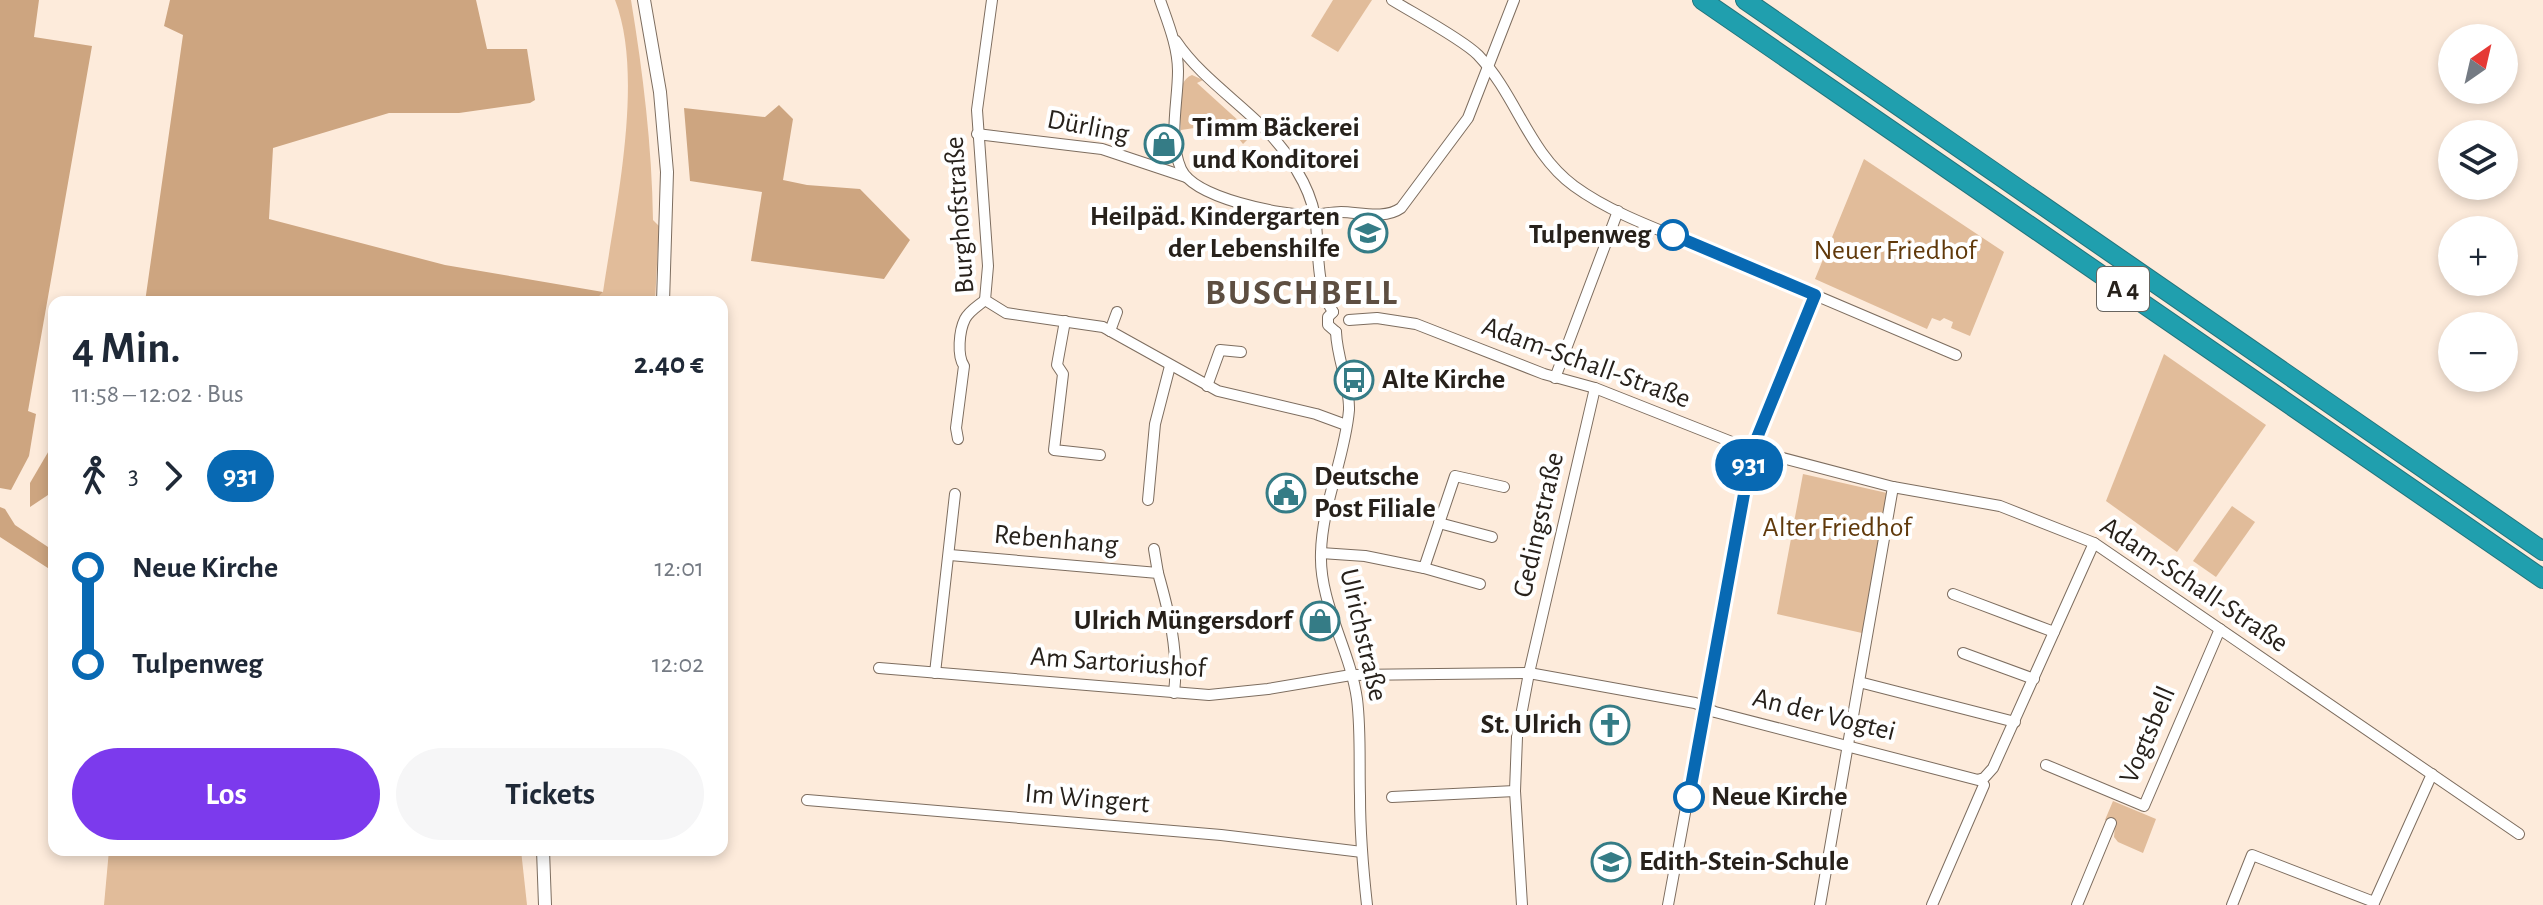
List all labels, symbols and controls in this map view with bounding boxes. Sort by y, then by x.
north arrow [2438,24,2518,104]
map controls [2438,24,2518,392]
street label: Dürling [1045,105,1132,149]
place label: Timm Bäckerei und Konditorei [1192,114,1360,174]
button: layers [2438,120,2518,200]
shop icon: Timm Bäckerei und Konditorei [1143,123,1185,165]
street label: Burghofstraße [941,136,979,294]
place label: Heilpäd. Kindergarten der Lebenshilfe [1090,203,1340,263]
school or university icon: Heilpäd. Kindergarten der Lebenshilfe [1347,212,1389,254]
button: + [2438,216,2518,296]
marker: Tulpenweg [1658,220,1688,250]
place label: Tulpenweg [1529,221,1652,249]
park label: Neuer Friedhof [1814,237,1978,265]
road number: A 4 [2097,267,2149,311]
district label: BUSCHBELL [1205,275,1399,311]
street label: Adam-Schall-Straße [1478,312,1694,414]
button: − [2438,312,2518,392]
text: 4 Min. [72,327,181,371]
text: 2.40 € [634,349,704,379]
bus stop icon: Alte Kirche [1333,359,1375,401]
place label: Alte Kirche [1382,366,1505,394]
text: 11:58 – 12:02 · Bus [72,381,244,407]
line badge: 931 [1703,439,1795,491]
street label: Gedingstraße [1509,450,1569,600]
text: 931 [1731,451,1767,479]
icon: walk [72,454,116,498]
icon: forward [151,454,195,498]
text: 931 [223,462,258,490]
text: 3 [128,463,139,489]
place label: Deutsche Post Filiale [1314,463,1436,523]
public building icon: Deutsche Post Filiale [1265,472,1307,514]
street label: Adam-Schall-Straße [2095,512,2293,658]
park label: Alter Friedhof [1763,514,1913,542]
street label: Rebenhang [993,521,1120,559]
text: Neue Kirche [132,553,278,583]
text: 12:01 [655,555,704,581]
street label: Ulrichstraße [1334,566,1392,704]
shop icon: Ulrich Müngersdorf [1299,600,1341,642]
place label: Ulrich Müngersdorf [1074,607,1294,635]
street label: Am Sartoriushof [1029,643,1208,683]
text: Tulpenweg [132,649,263,679]
text: 12:02 [652,651,704,677]
street label: Vogtsbell [2115,682,2181,788]
street label: An der Vogtei [1750,684,1898,746]
church icon: St. Ulrich [1589,704,1631,746]
place label: St. Ulrich [1481,711,1582,739]
button: Los [72,748,380,840]
button: Tickets [396,748,704,840]
street label: Im Wingert [1024,780,1151,818]
marker: Neue Kirche [1674,782,1704,812]
place label: Neue Kirche [1711,783,1847,811]
school or university icon: Edith-Stein-Schule [1590,841,1632,883]
place label: Edith-Stein-Schule [1639,848,1849,876]

